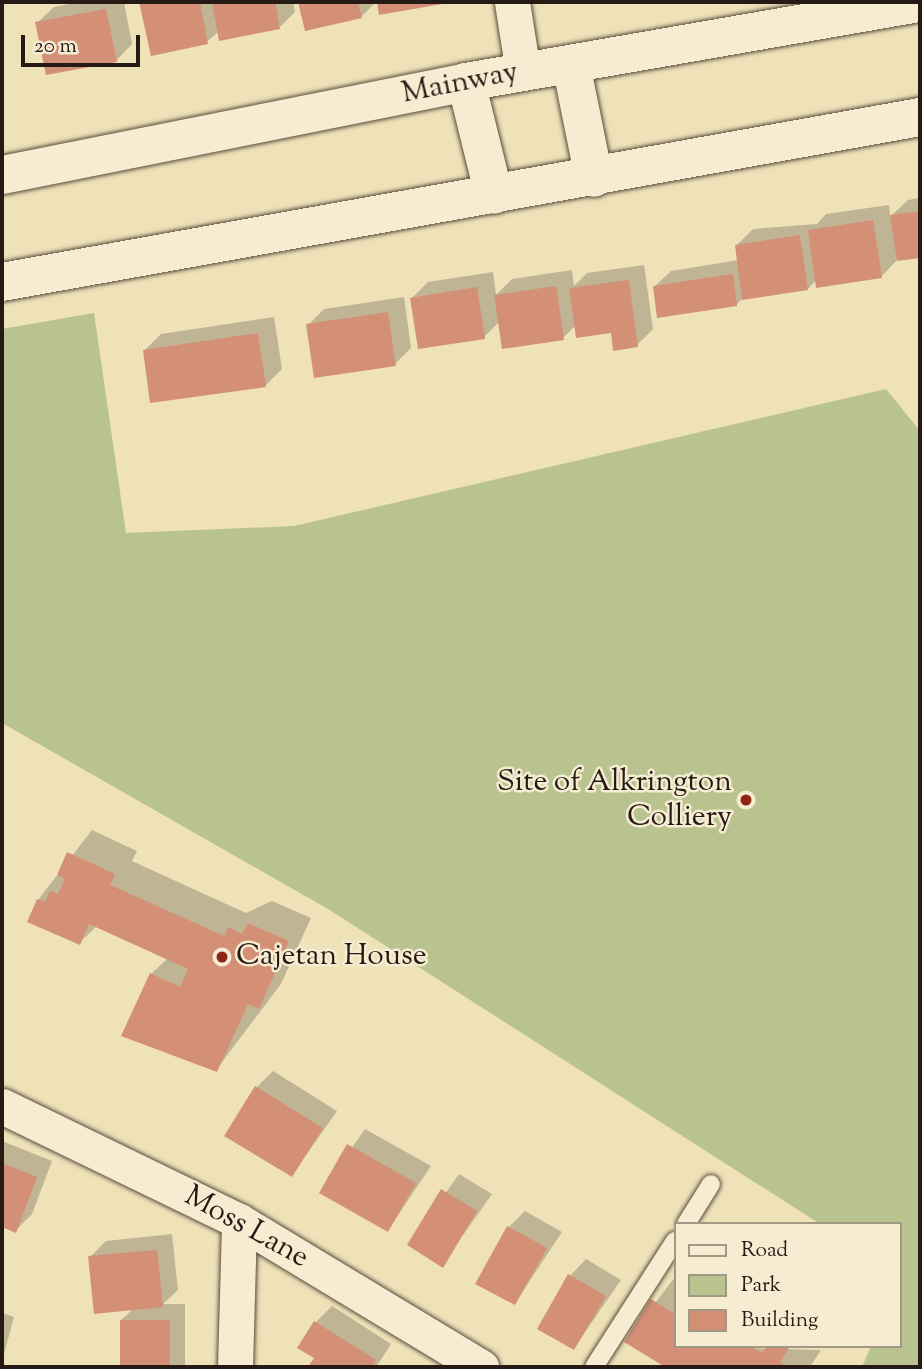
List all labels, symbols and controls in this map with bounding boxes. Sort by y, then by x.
scale bar [24,21,144,65]
text: 20 m [34,32,77,62]
street label: Mainway [399,55,521,113]
place label: Site of Alkrington Colliery [497,765,732,836]
marker: Site of Alkrington Colliery [738,792,754,808]
place label: Cajetan House [236,939,427,975]
marker: Cajetan House [214,949,230,965]
street label: Moss Lane [177,1179,315,1277]
legend [674,1222,901,1348]
text: Road [741,1236,788,1266]
text: Park [741,1271,781,1301]
text: Building [741,1306,818,1336]

